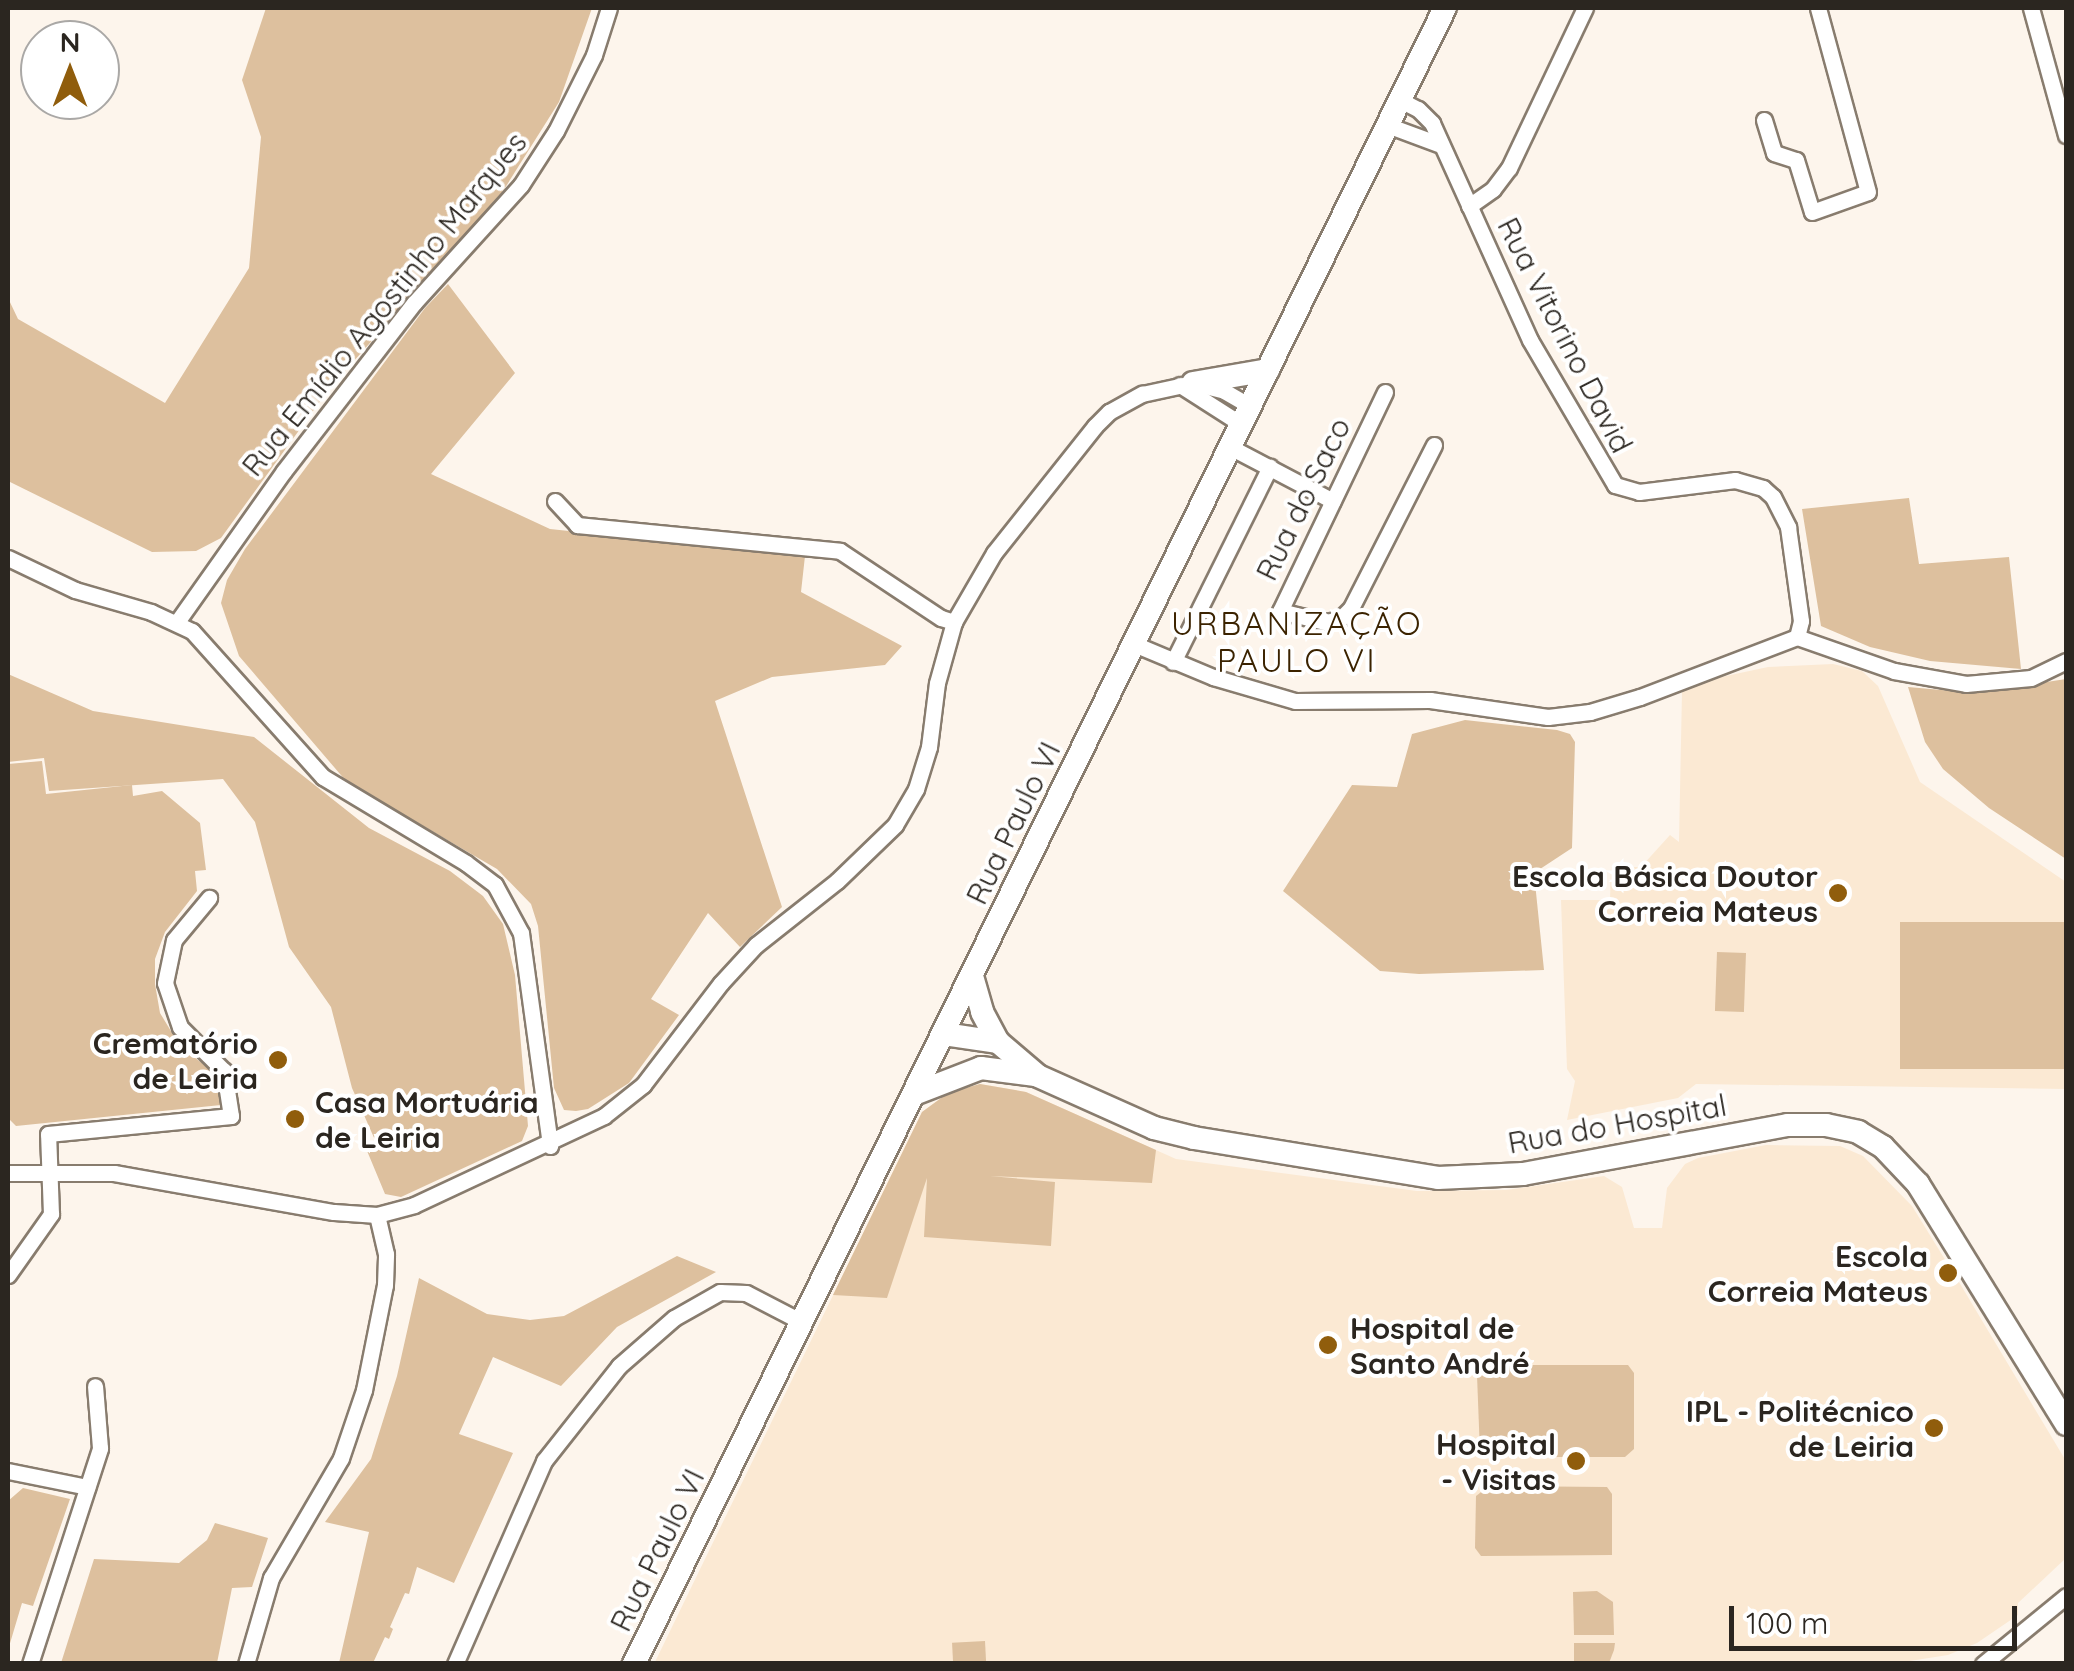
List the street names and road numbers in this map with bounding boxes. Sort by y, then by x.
street label: Rua Emídio Agostinho Marques [234,125,534,483]
street label: Rua Vitorino David [1490,211,1640,459]
street label: Rua do Saco [1248,412,1358,586]
street label: Rua Paulo VI [958,736,1068,910]
street label: Rua do Hospital [1505,1087,1729,1161]
street label: Rua Paulo VI [602,1463,712,1637]

